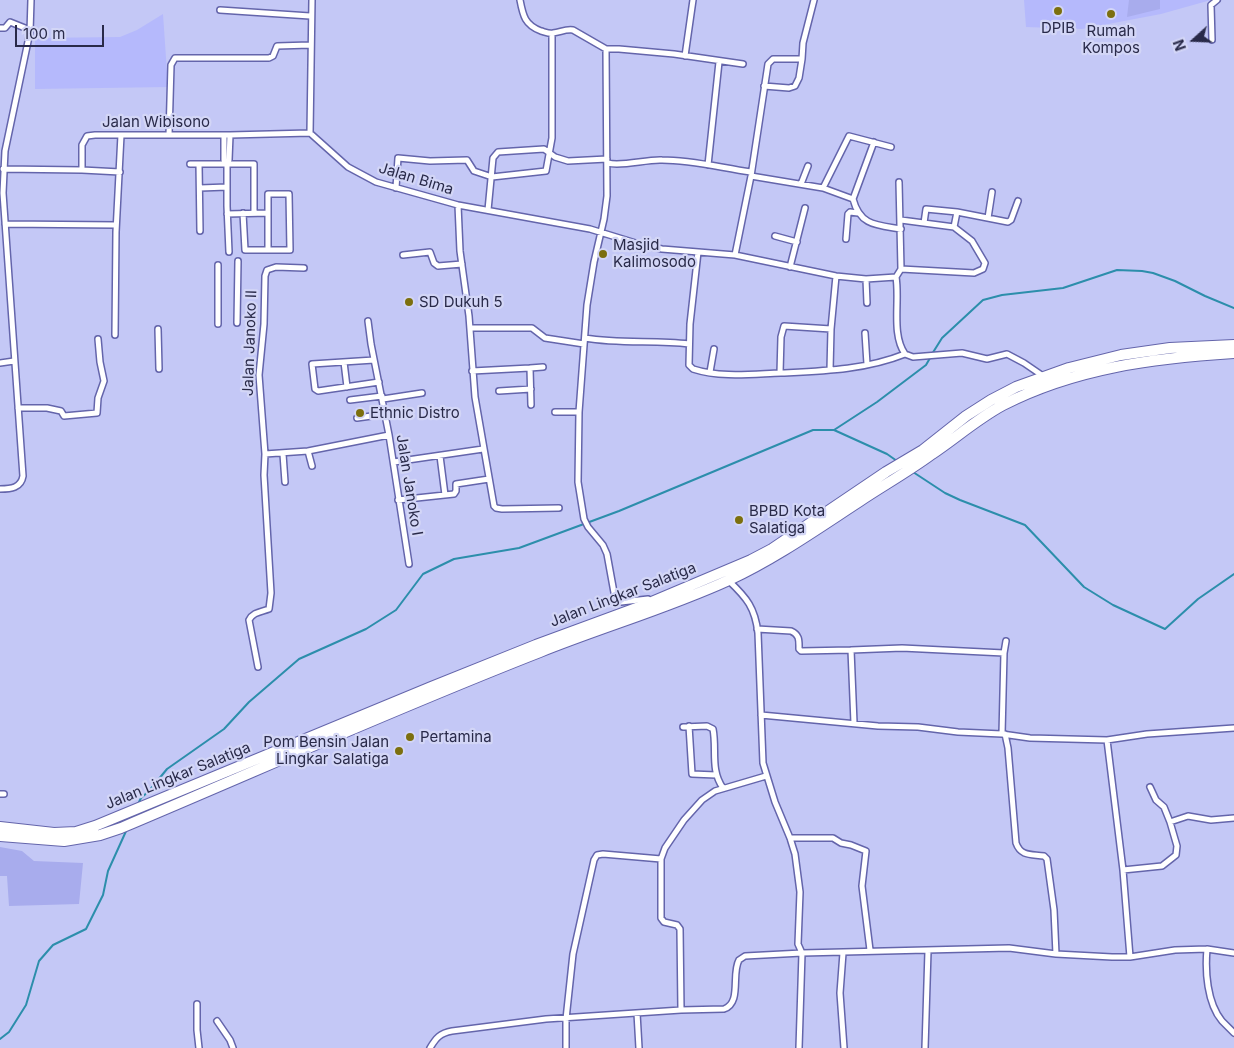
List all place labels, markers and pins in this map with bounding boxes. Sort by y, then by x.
marker: DPIB [1052,5,1064,17]
marker: Rumah Kompos [1105,8,1117,20]
place label: DPIB [1041,19,1075,37]
place label: Rumah Kompos [1082,22,1140,57]
place label: Masjid Kalimosodo [613,236,696,271]
marker: Masjid Kalimosodo [597,248,609,260]
place label: SD Dukuh 5 [419,293,503,311]
marker: SD Dukuh 5 [403,296,415,308]
place label: Ethnic Distro [370,404,460,422]
marker: Ethnic Distro [354,407,366,419]
place label: BPBD Kota Salatiga [749,502,825,537]
marker: BPBD Kota Salatiga [733,514,745,526]
place label: Pertamina [420,728,492,746]
marker: Pertamina [404,731,416,743]
place label: Pom Bensin Jalan Lingkar Salatiga [263,733,389,768]
marker: Pom Bensin Jalan Lingkar Salatiga [393,745,405,757]

